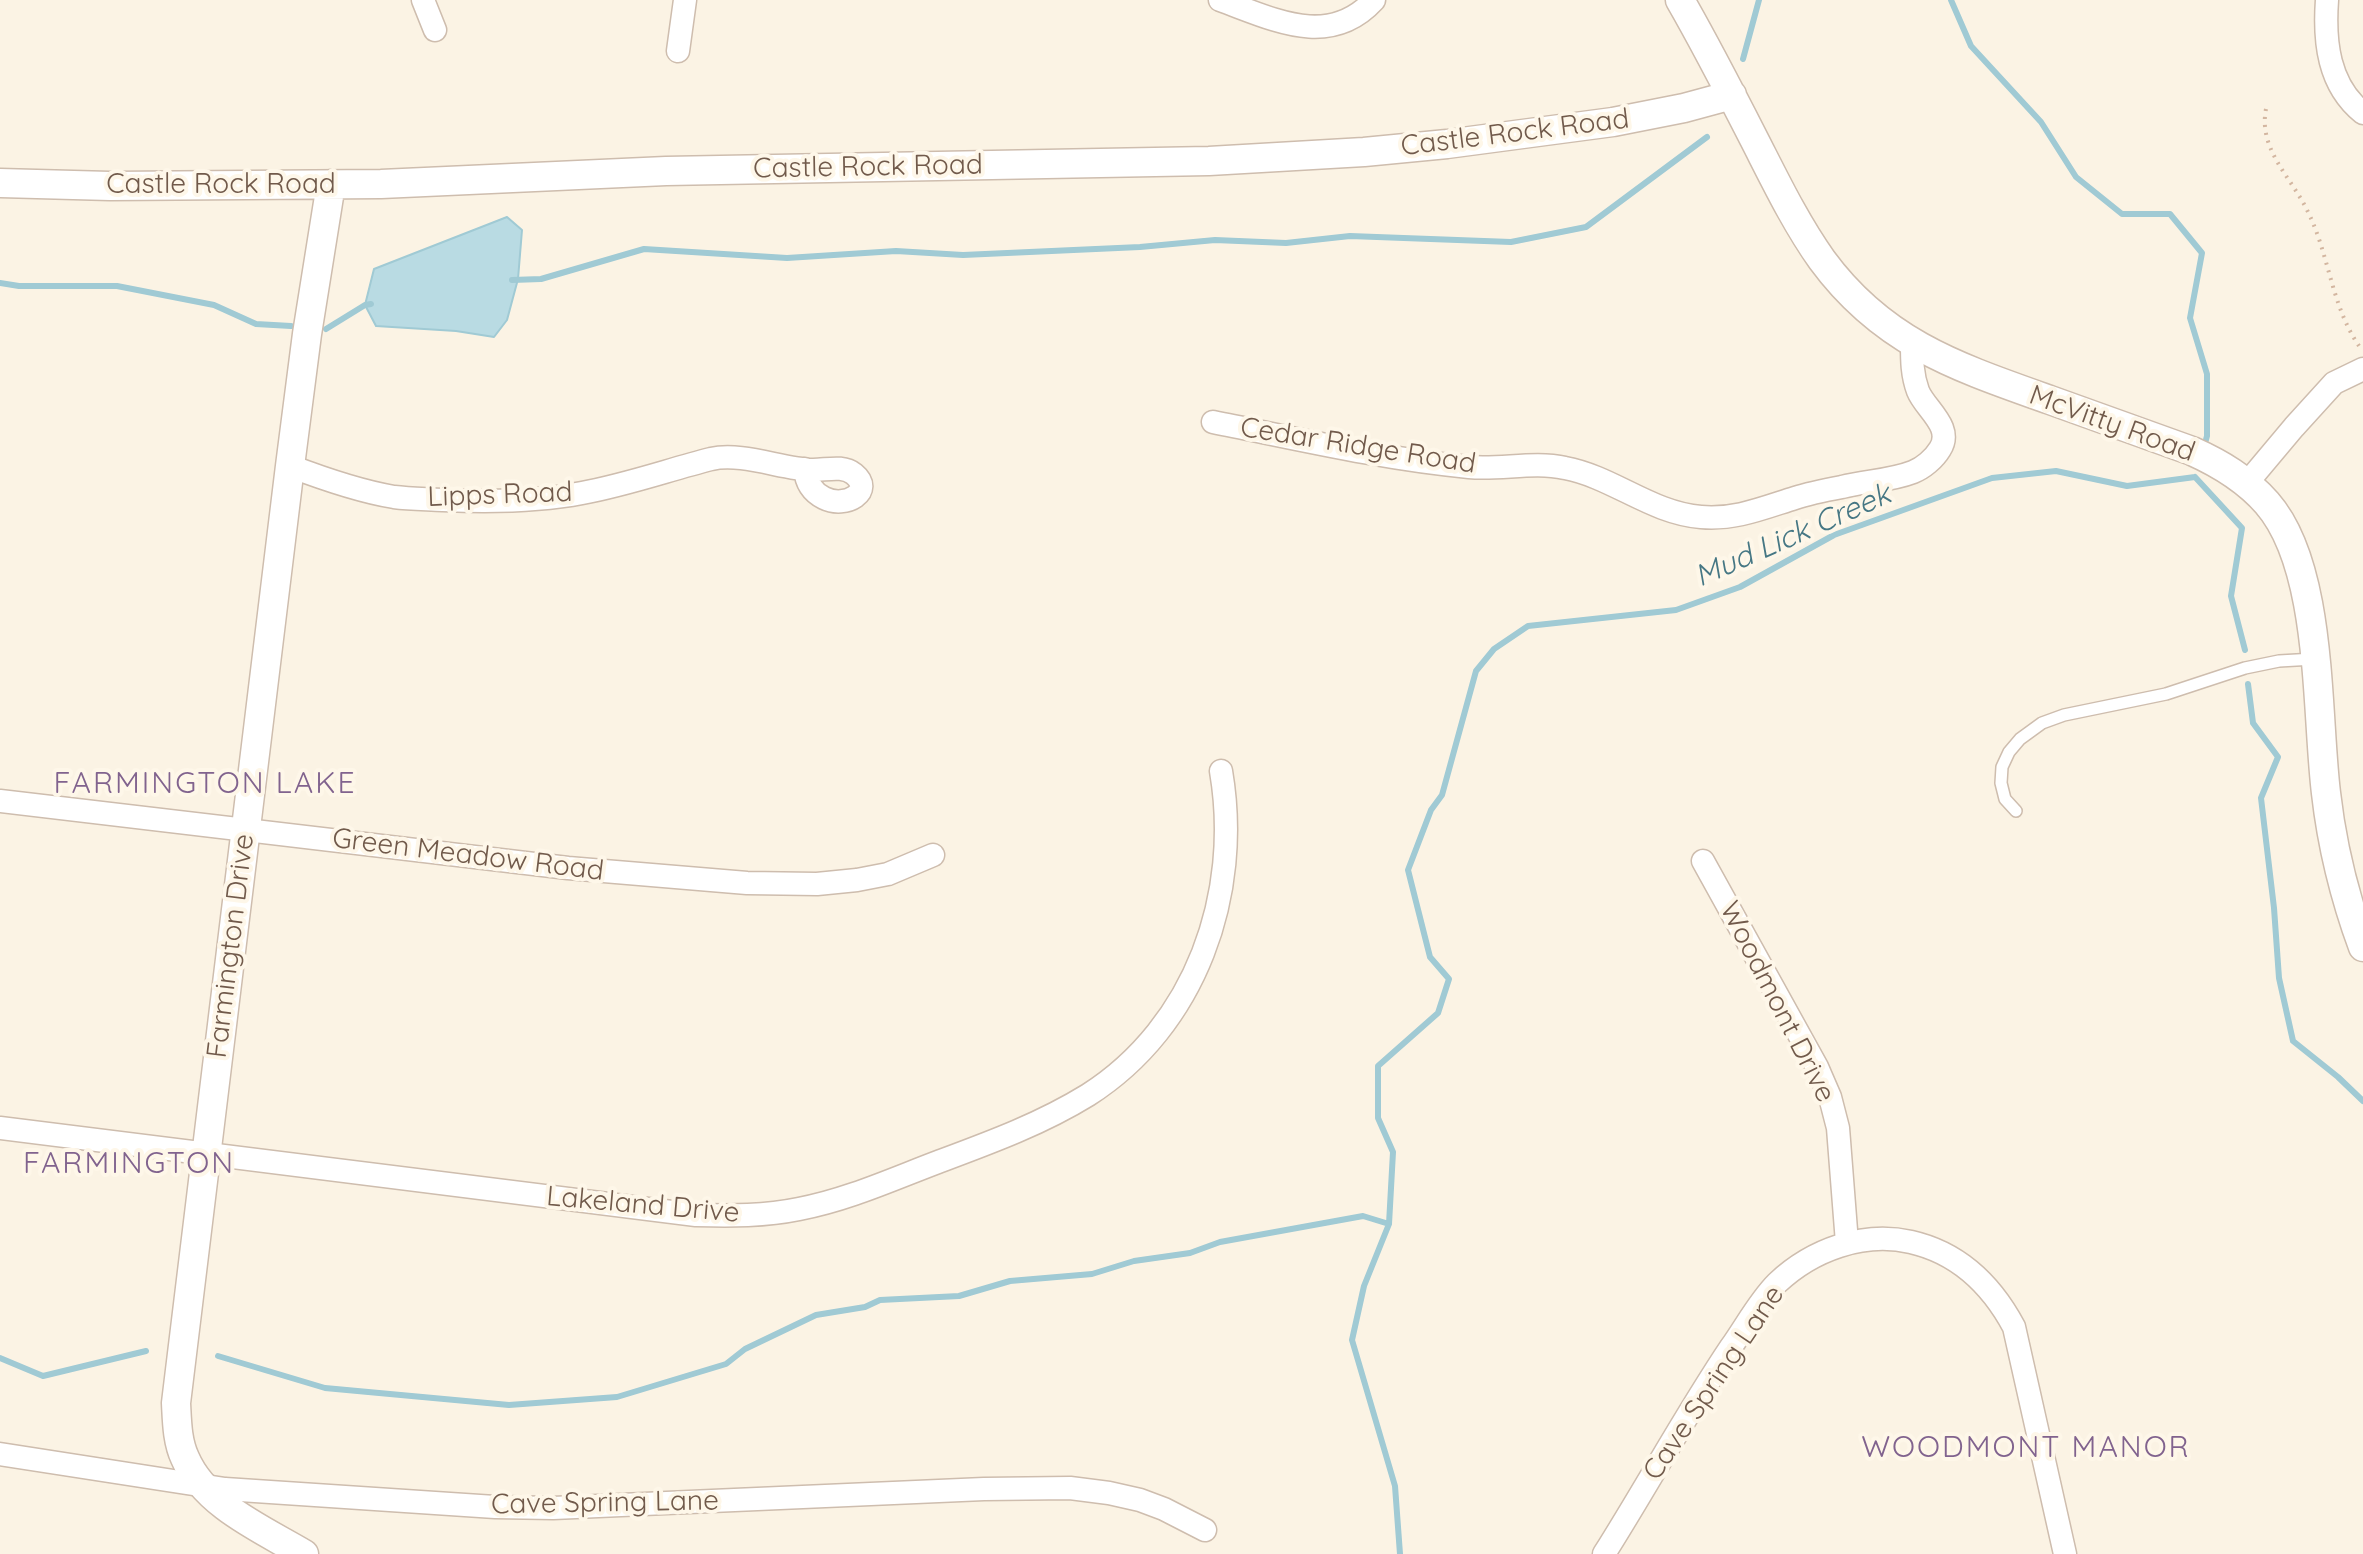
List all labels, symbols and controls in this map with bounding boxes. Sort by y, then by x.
street label: Castle Rock Road [1399,102,1631,164]
street label: Castle Rock Road [753,148,983,186]
street label: Castle Rock Road [106,168,336,202]
street label: McVitty Road [2025,378,2199,470]
street label: Cedar Ridge Road [1238,411,1478,481]
street label: Lipps Road [427,476,573,514]
water label: Mud Lick Creek [1689,477,1897,595]
district label: FARMINGTON LAKE [54,766,356,802]
street label: Green Meadow Road [330,822,606,888]
street label: Farmington Drive [201,832,261,1060]
street label: Woodmont Drive [1712,896,1842,1108]
district label: FARMINGTON [23,1146,235,1182]
street label: Lakeland Drive [545,1180,741,1230]
street label: Cave Spring Lane [1636,1279,1792,1487]
district label: WOODMONT MANOR [1861,1430,2191,1466]
street label: Cave Spring Lane [491,1484,719,1522]

